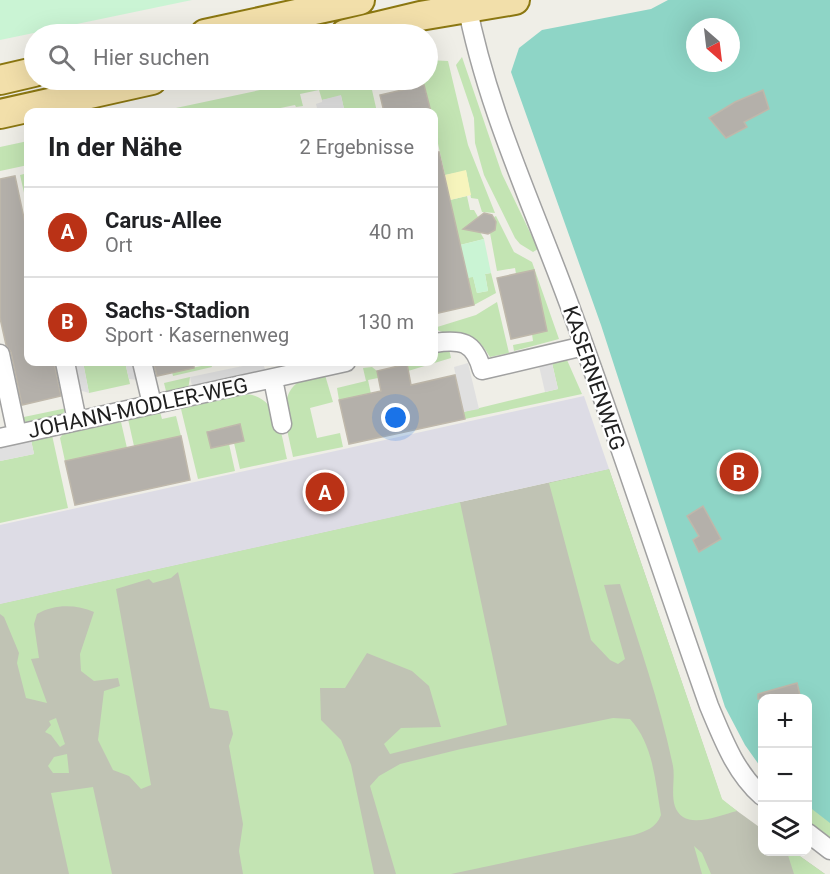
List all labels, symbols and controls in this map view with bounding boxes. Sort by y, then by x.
north arrow [686,18,740,72]
search box [24,24,438,90]
icon: search [45,41,78,74]
text: Hier suchen [93,45,210,70]
text: In der Nähe [48,132,182,162]
text: 2 Ergebnisse [300,135,414,159]
text: Carus-Allee [105,208,222,233]
text: A [61,220,74,244]
text: 40 m [369,220,414,244]
text: Ort [105,233,133,257]
text: Sachs-Stadion [105,298,250,323]
street label: KASERNENWEG [558,303,630,453]
text: B [61,310,74,334]
text: 130 m [358,310,414,334]
text: Sport · Kasernenweg [105,323,289,347]
street label: JOHANN-MODLER-WEG [26,373,250,443]
your location [381,403,410,432]
pin: B [720,450,758,494]
pin: A [306,470,344,514]
map controls [758,694,812,856]
button: + [758,694,812,748]
button: − [758,748,812,802]
button: layers [758,802,812,856]

